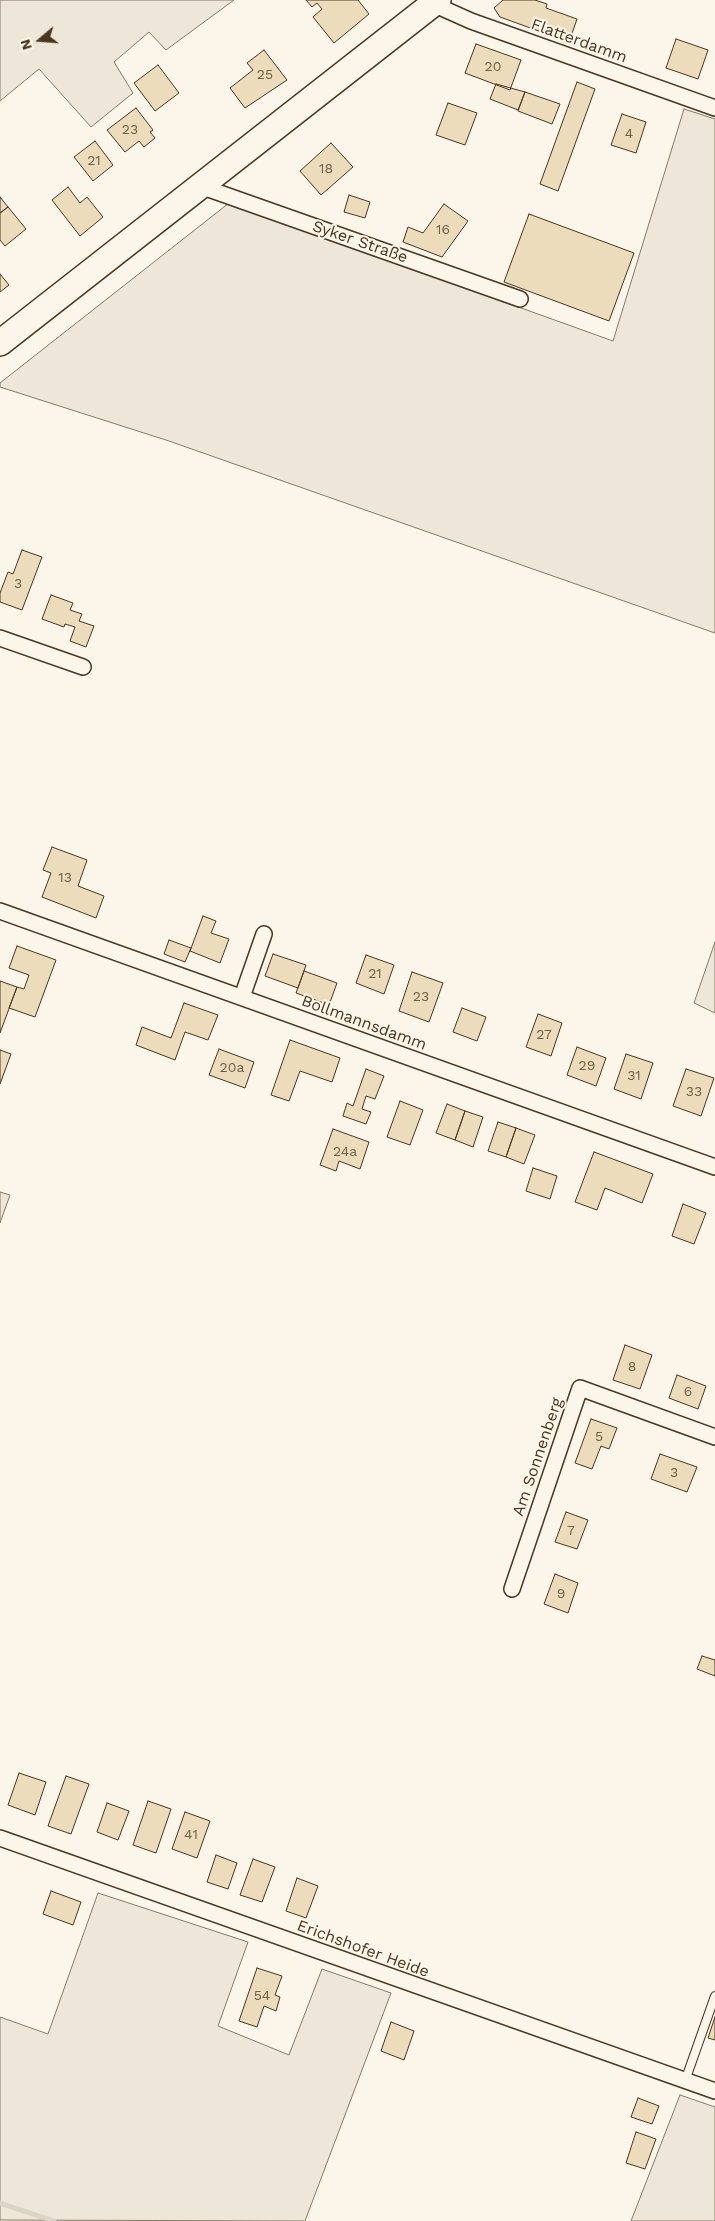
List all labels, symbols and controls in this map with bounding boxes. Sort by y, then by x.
north arrow [15,15,65,65]
street label: Flatterdamm [528,15,630,67]
text: N [17,37,35,52]
house number: 20 [485,59,501,75]
house number: 25 [257,67,273,83]
house number: 23 [122,122,138,138]
house number: 4 [625,126,633,142]
house number: 21 [87,153,101,169]
house number: 18 [319,161,333,177]
street label: Syker Straße [310,217,410,267]
house number: 16 [436,222,450,238]
house number: 3 [14,576,22,592]
house number: 13 [58,870,72,886]
house number: 21 [368,966,382,982]
house number: 23 [413,989,429,1005]
street label: Bollmannsdamm [299,991,429,1055]
house number: 27 [536,1027,552,1043]
house number: 29 [579,1058,595,1074]
house number: 20a [220,1060,244,1076]
house number: 31 [627,1068,641,1084]
house number: 33 [686,1084,702,1100]
house number: 24a [333,1144,357,1160]
house number: 8 [628,1359,636,1375]
house number: 6 [684,1384,692,1400]
street label: Am Sonnenberg [509,1395,567,1519]
house number: 5 [595,1429,603,1445]
house number: 3 [670,1465,678,1481]
house number: 7 [567,1523,575,1539]
house number: 9 [557,1586,565,1602]
house number: 41 [184,1827,198,1843]
street label: Erichshofer Heide [294,1916,432,1982]
house number: 54 [254,1988,270,2004]

